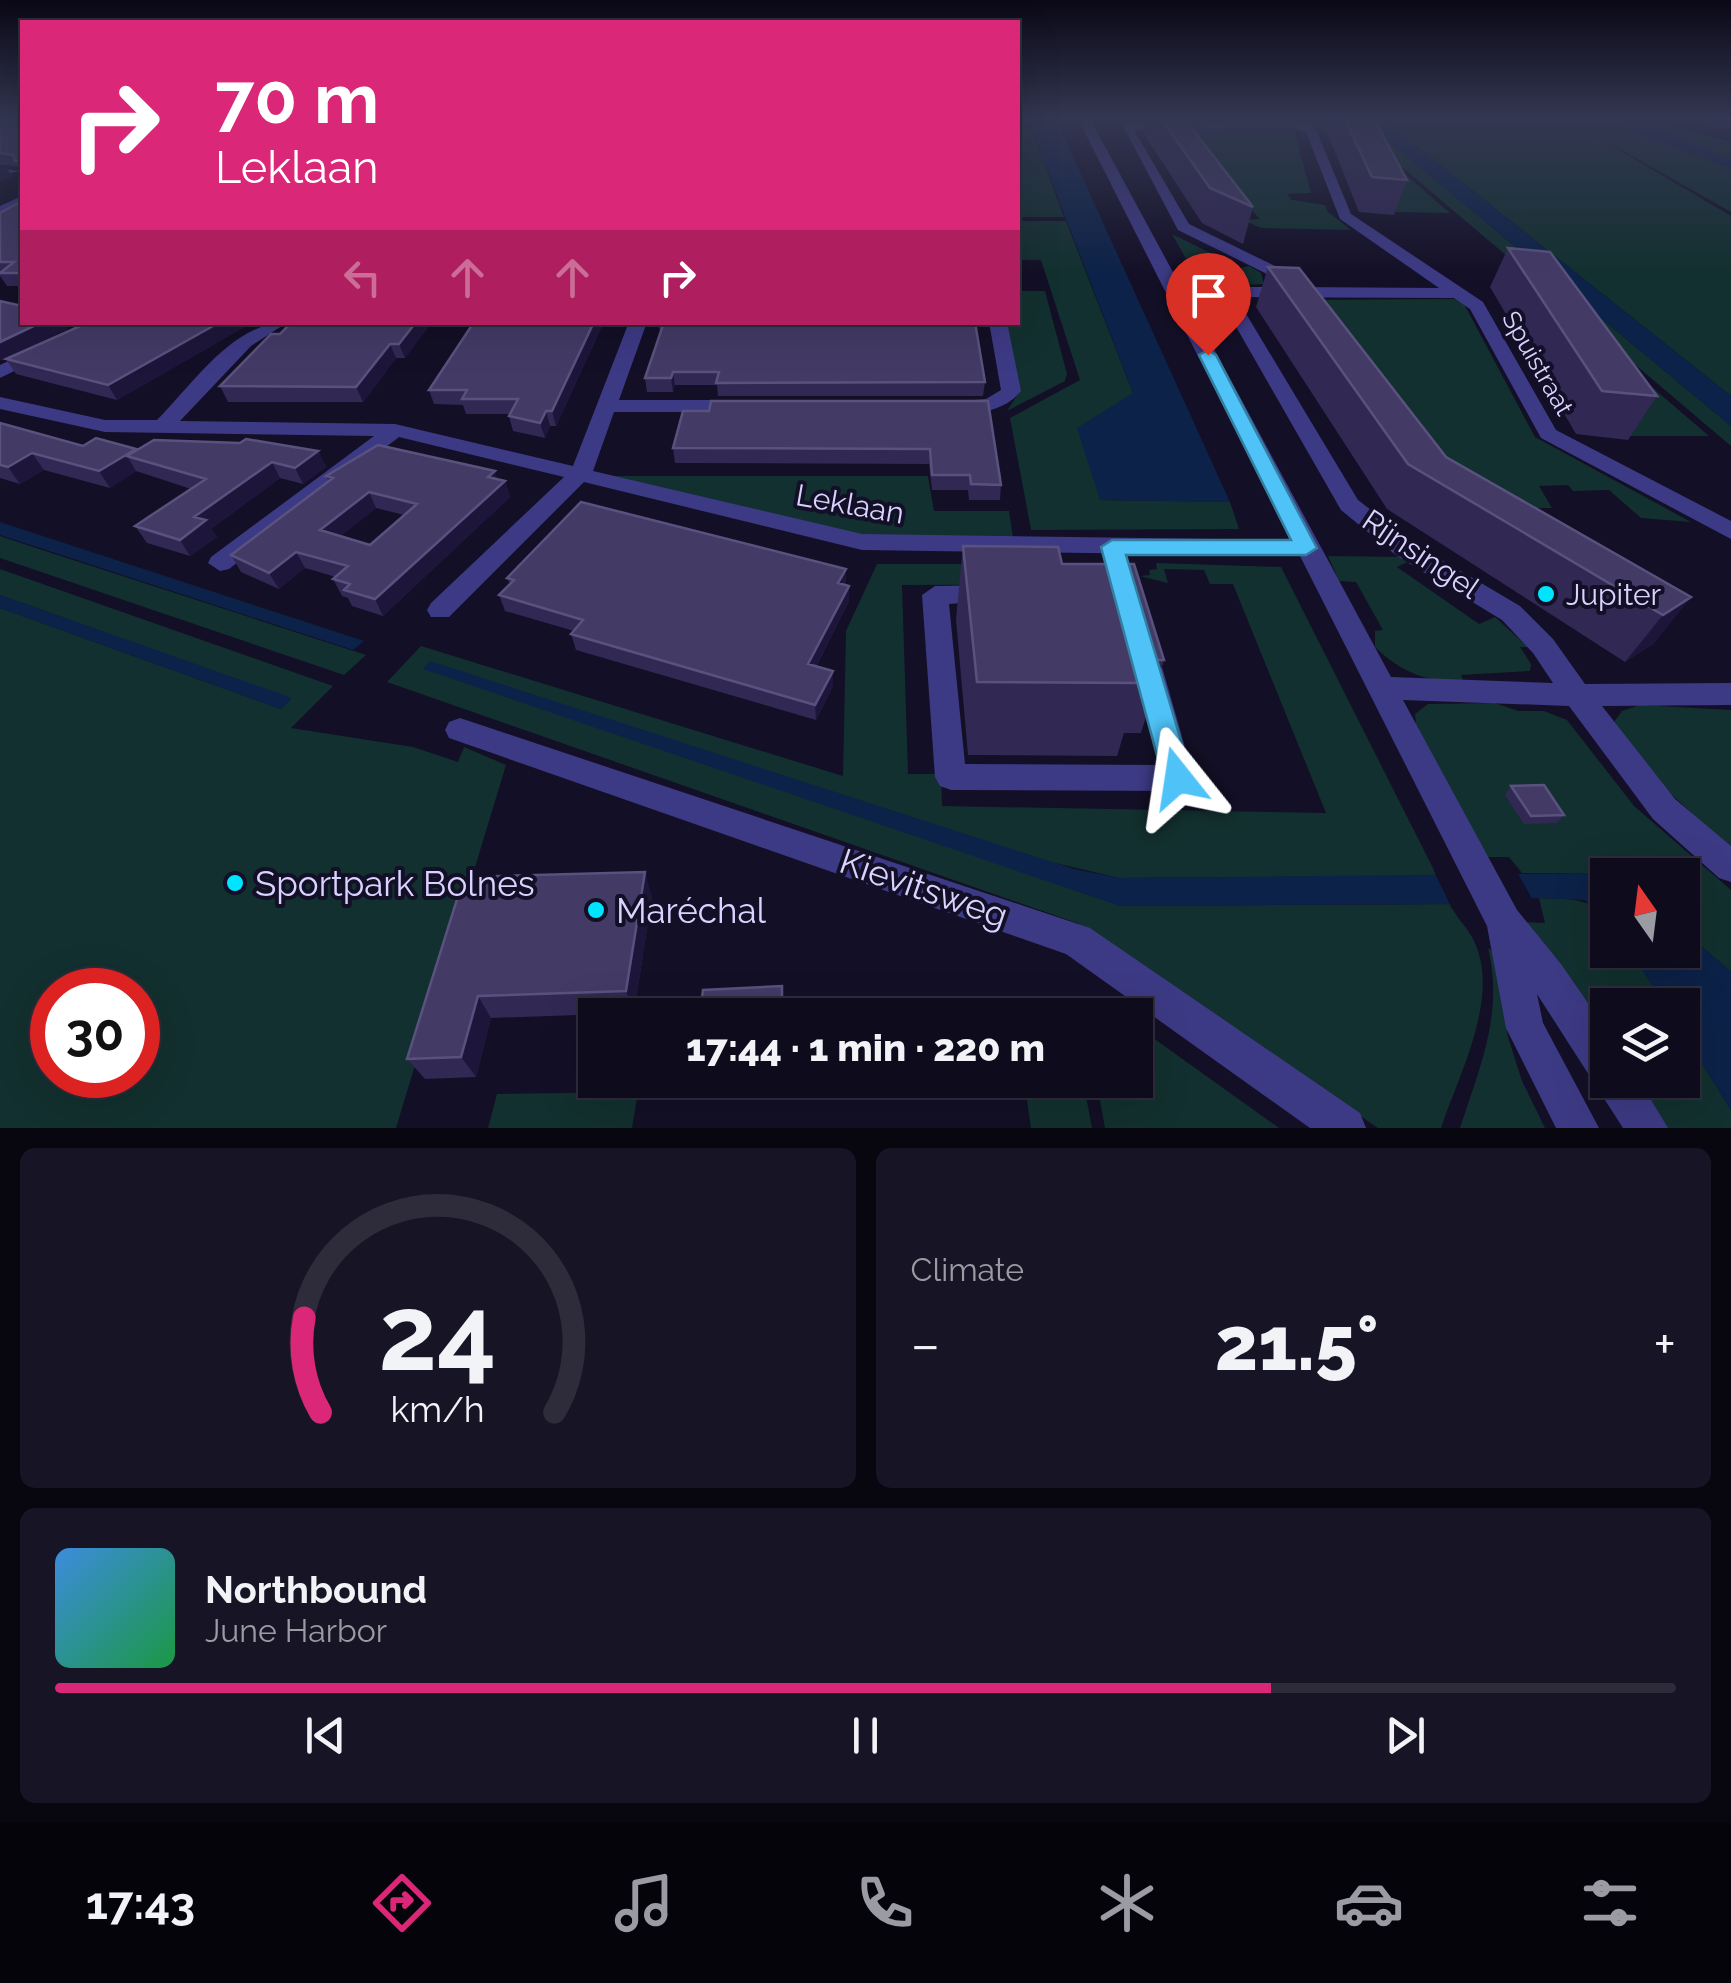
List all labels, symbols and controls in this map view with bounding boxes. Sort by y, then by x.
text: 70 m [215,57,379,139]
icon: right [50,60,180,190]
text: Leklaan [215,141,379,194]
icon: left [335,250,390,305]
icon: ahead [440,250,495,305]
icon: ahead [545,250,600,305]
icon: right [650,250,705,305]
pin [1166,253,1251,356]
icon: arrive [1181,268,1236,323]
street label: Spuistraat [1496,305,1580,421]
street label: Leklaan [793,477,907,531]
street label: Rijnsingel [1356,502,1487,606]
place label: Jupiter [1566,577,1662,612]
marker: Jupiter [1535,583,1557,605]
position arrow [1126,726,1230,830]
street label: Kievitsweg [835,840,1013,936]
north arrow [1590,858,1700,968]
map controls [1590,858,1700,1098]
place label: Sportpark Bolnes [255,863,535,904]
marker: Sportpark Bolnes [224,872,246,894]
place label: Maréchal [616,890,767,931]
marker: Maréchal [585,899,607,921]
speed limit sign: 30 [30,968,160,1098]
button: layers [1590,988,1700,1098]
text: 17:44 · 1 min · 220 m [686,1025,1045,1070]
text: Climate [911,1251,1024,1288]
text: 24 [379,1272,497,1394]
text: 21.5° [1215,1299,1379,1388]
text: − [911,1312,940,1377]
text: + [1653,1312,1676,1377]
text: km/h [391,1388,485,1430]
text: Northbound [205,1567,427,1612]
text: June Harbor [205,1612,387,1649]
icon: previous [298,1708,353,1763]
icon: pause [838,1708,893,1763]
icon: next [1378,1708,1433,1763]
icon: directions [367,1868,437,1938]
icon: music [609,1868,679,1938]
icon: phone [850,1868,920,1938]
icon: climate [1092,1868,1162,1938]
icon: car [1334,1868,1404,1938]
icon: filters [1575,1868,1645,1938]
text: 17:43 [86,1877,195,1930]

